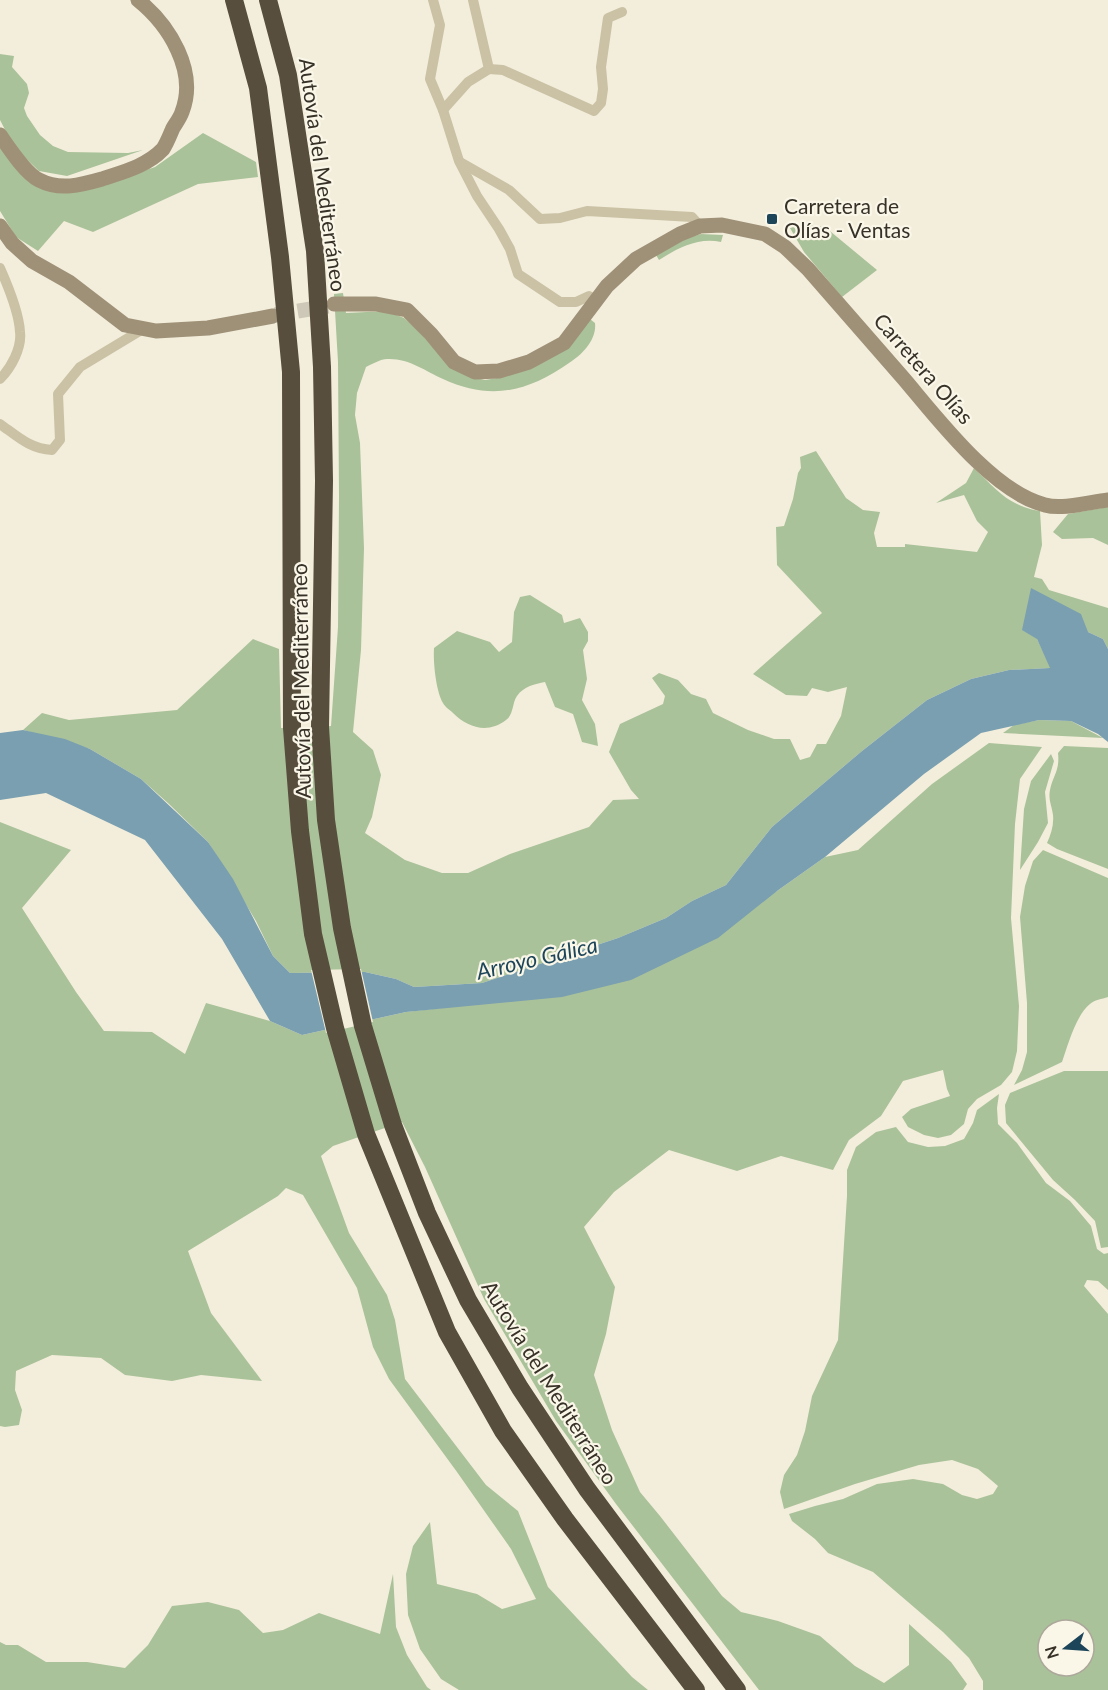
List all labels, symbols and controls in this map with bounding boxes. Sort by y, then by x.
street label: Autovía del Mediterráneo [295,56,352,293]
place label: Carretera de Olías - Ventas [784,193,910,242]
marker: Carretera de Olías - Ventas [765,212,779,226]
street label: Carretera Olías [869,308,979,428]
street label: Autovía del Mediterráneo [286,563,315,799]
water label: Arroyo Gálica [473,930,600,985]
street label: Autovía del Mediterráneo [477,1276,623,1489]
north arrow [1036,1618,1096,1678]
text: N [1040,1644,1062,1661]

